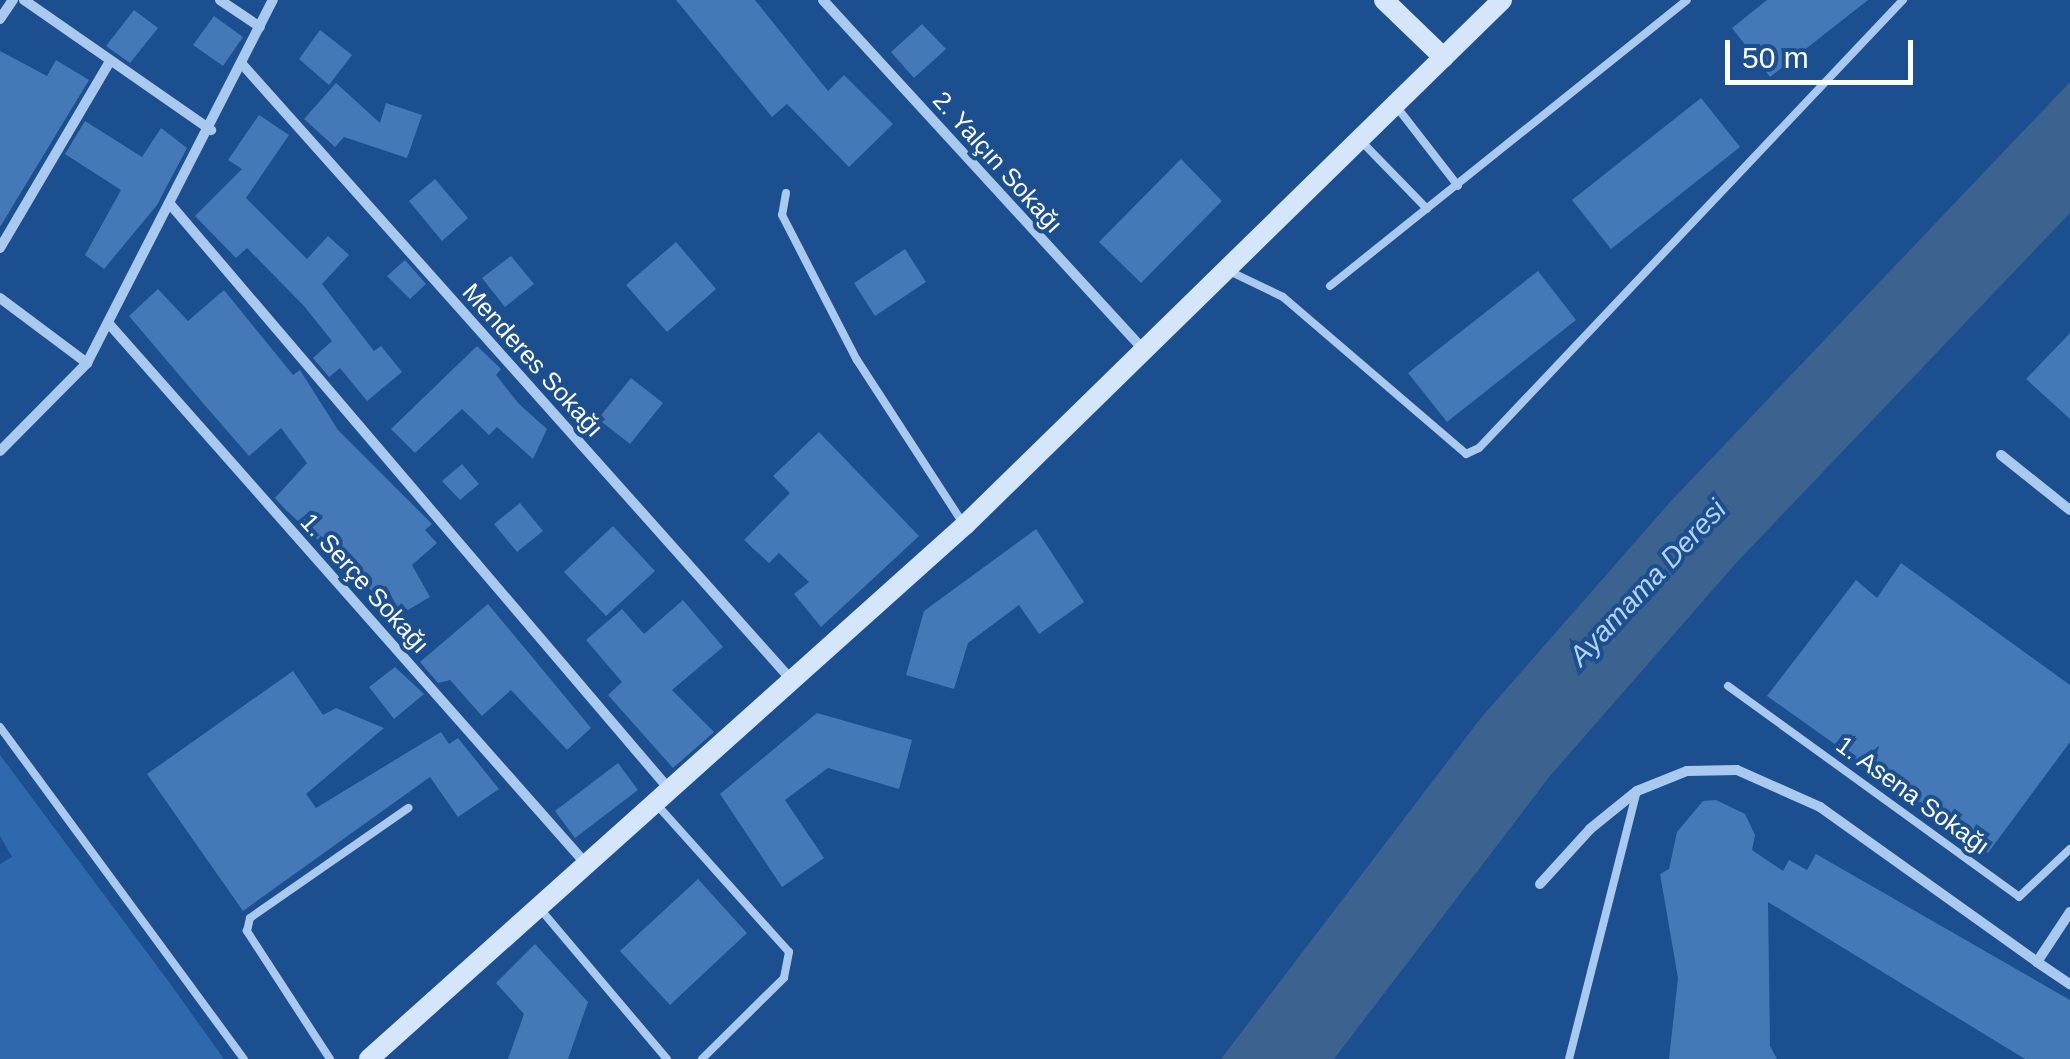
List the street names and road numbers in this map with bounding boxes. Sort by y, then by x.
street label: 2. Yalçın Sokağı [927,85,1069,239]
street label: Menderes Sokağı [456,277,610,443]
street label: 1. Serçe Sokağı [294,507,436,659]
street label: 1. Asena Sokağı [1830,729,1996,861]

